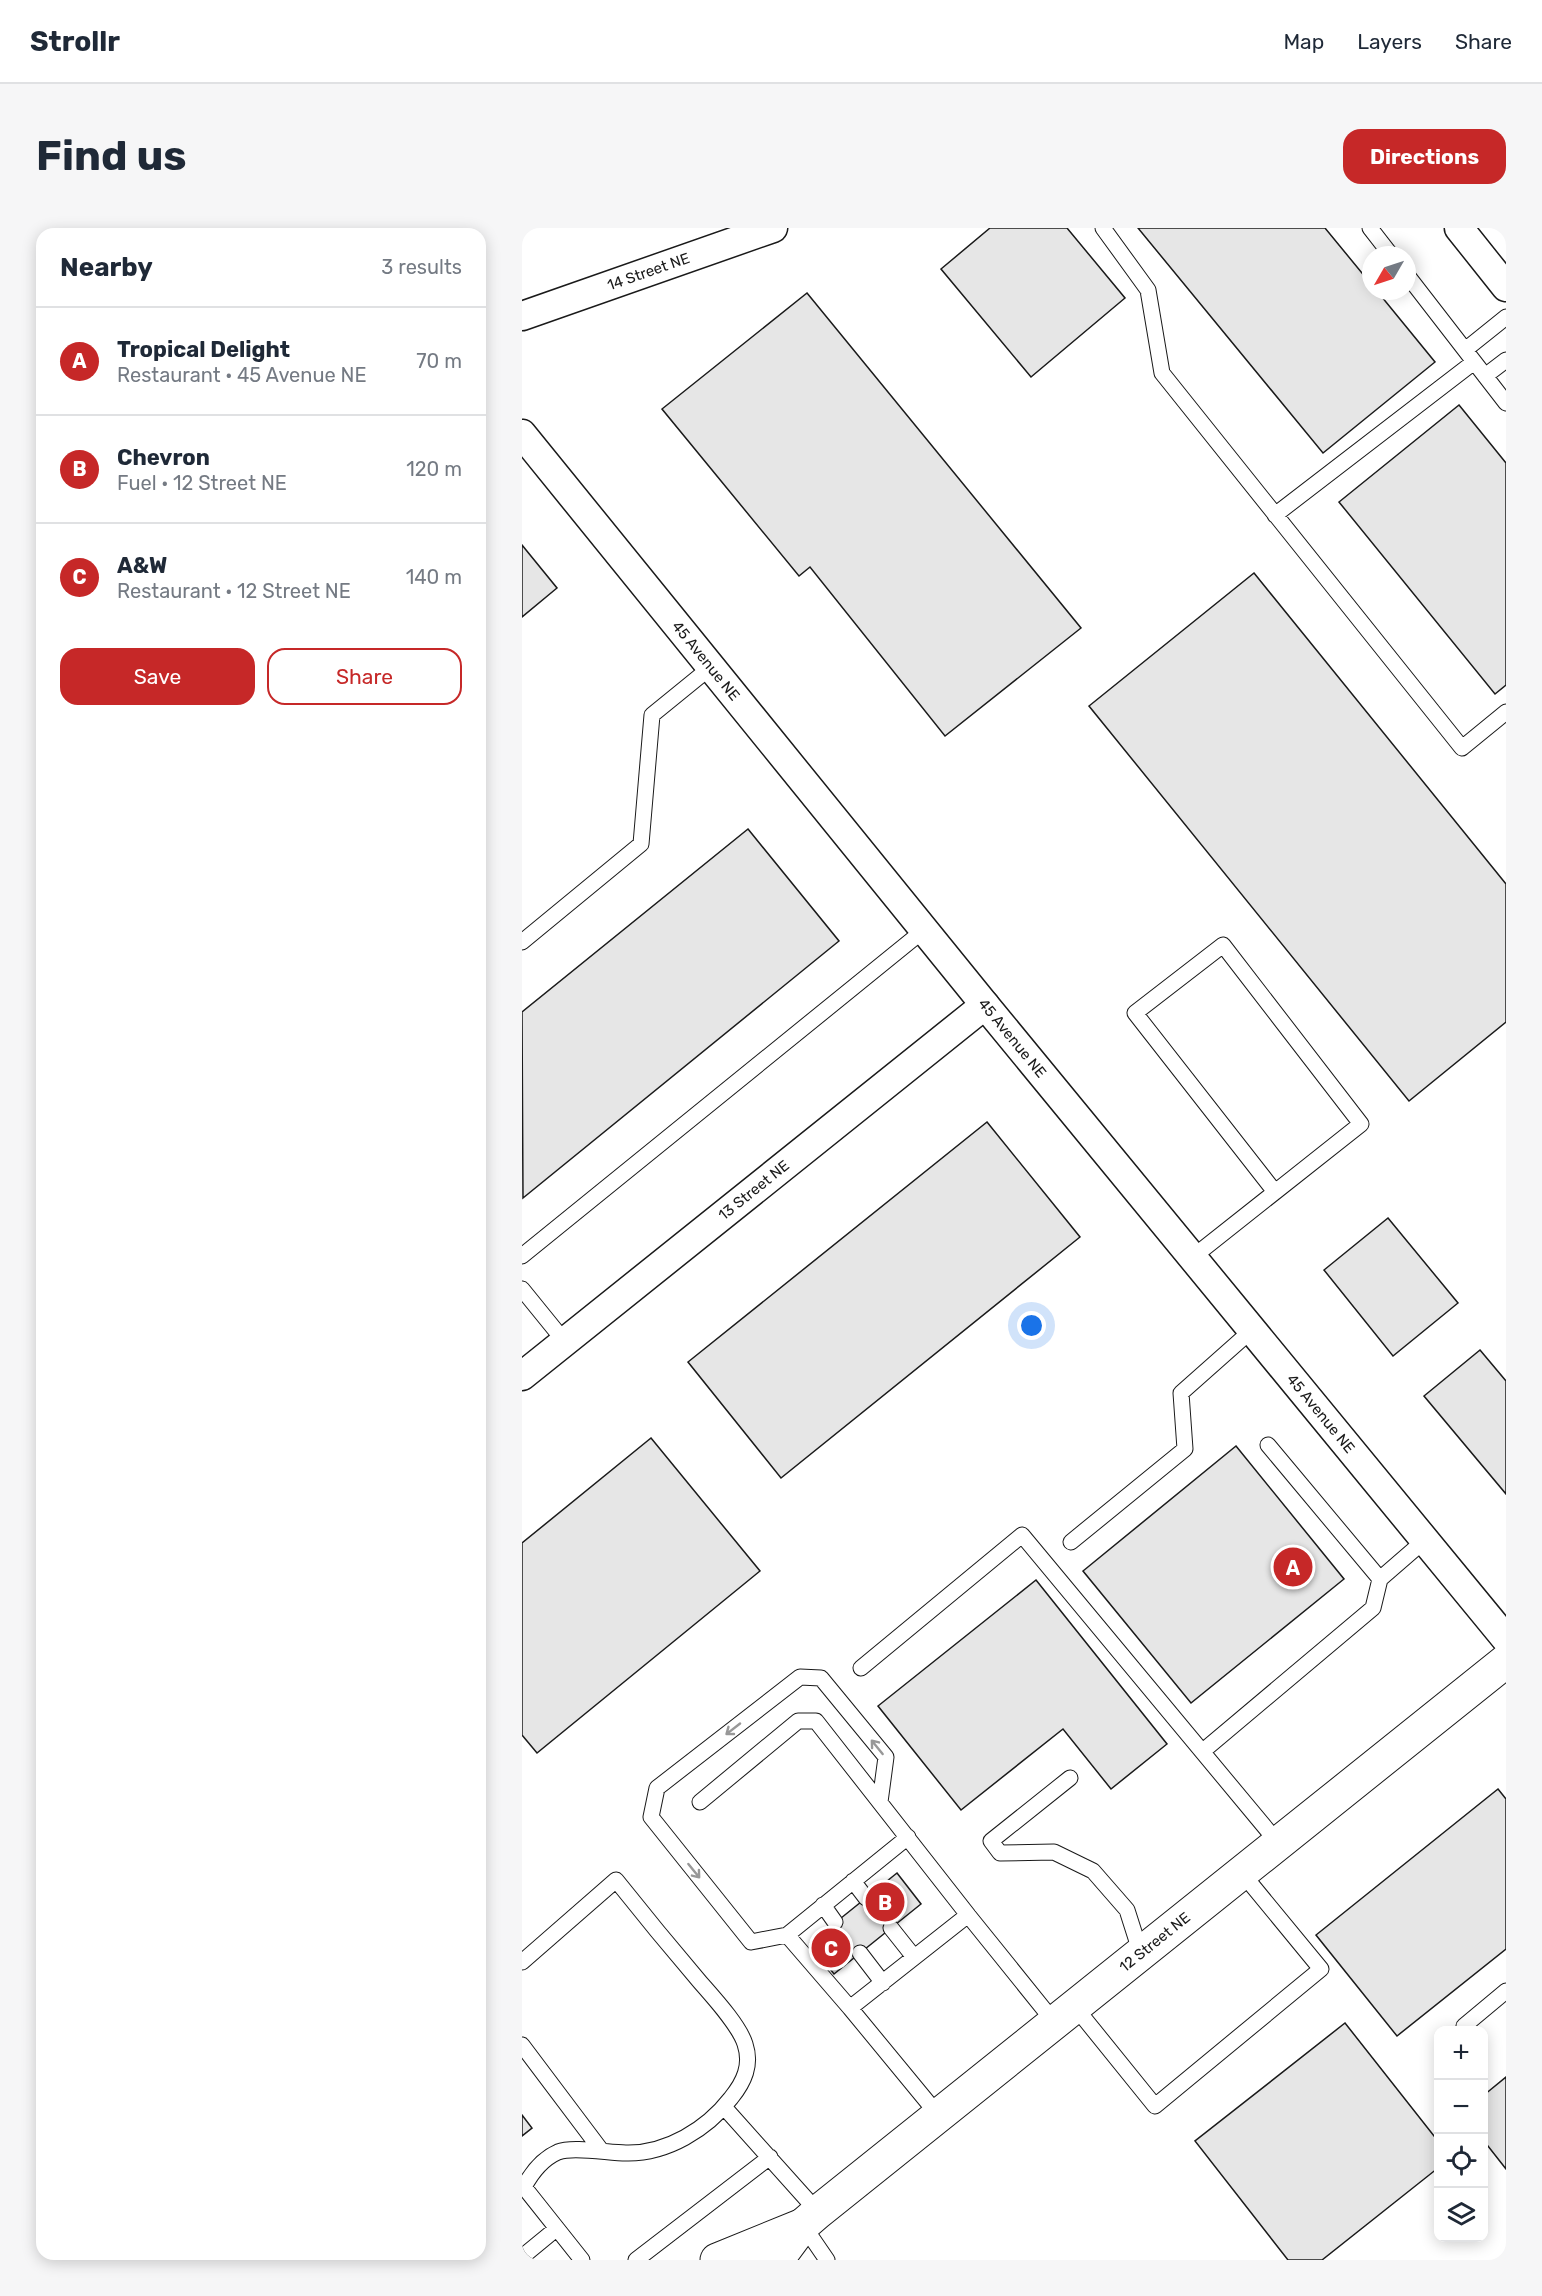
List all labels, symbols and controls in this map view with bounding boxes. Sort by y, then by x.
text: Strollr [30,25,120,58]
text: Map [1283,29,1324,54]
text: Layers [1357,29,1422,54]
text: Share [1455,29,1512,54]
button: Directions [1343,129,1506,184]
text: Find us [36,131,187,181]
north arrow [1362,246,1416,300]
street label: 14 Street NE [605,249,692,294]
text: Nearby [60,252,153,283]
text: 3 results [381,255,462,279]
text: Tropical Delight [117,336,290,363]
text: A [72,349,87,373]
text: 70 m [416,349,462,373]
text: Restaurant · 45 Avenue NE [117,363,367,387]
text: Chevron [117,444,210,471]
text: B [72,457,87,481]
text: 120 m [406,457,462,481]
text: Fuel · 12 Street NE [117,471,287,495]
text: A&W [117,552,167,579]
text: C [72,565,87,589]
text: 140 m [406,565,462,589]
text: Restaurant · 12 Street NE [117,579,351,603]
street label: 45 Avenue NE [668,617,744,704]
button: Save [60,648,255,705]
button: Share [267,648,462,705]
street label: 45 Avenue NE [974,995,1050,1081]
street label: 13 Street NE [715,1156,793,1224]
your location [1017,1311,1046,1340]
street label: 45 Avenue NE [1283,1370,1359,1457]
pin: A [1274,1544,1312,1590]
one-way arrow [725,1723,741,1736]
one-way arrow [871,1739,884,1755]
one-way arrow [688,1863,701,1879]
pin: B [866,1880,904,1924]
street label: 12 Street NE [1116,1908,1194,1976]
pin: C [812,1926,850,1970]
map controls [1434,2026,1488,2242]
button: + [1434,2026,1488,2080]
button: − [1434,2080,1488,2134]
button: locate [1434,2134,1488,2188]
button: layers [1434,2188,1488,2242]

